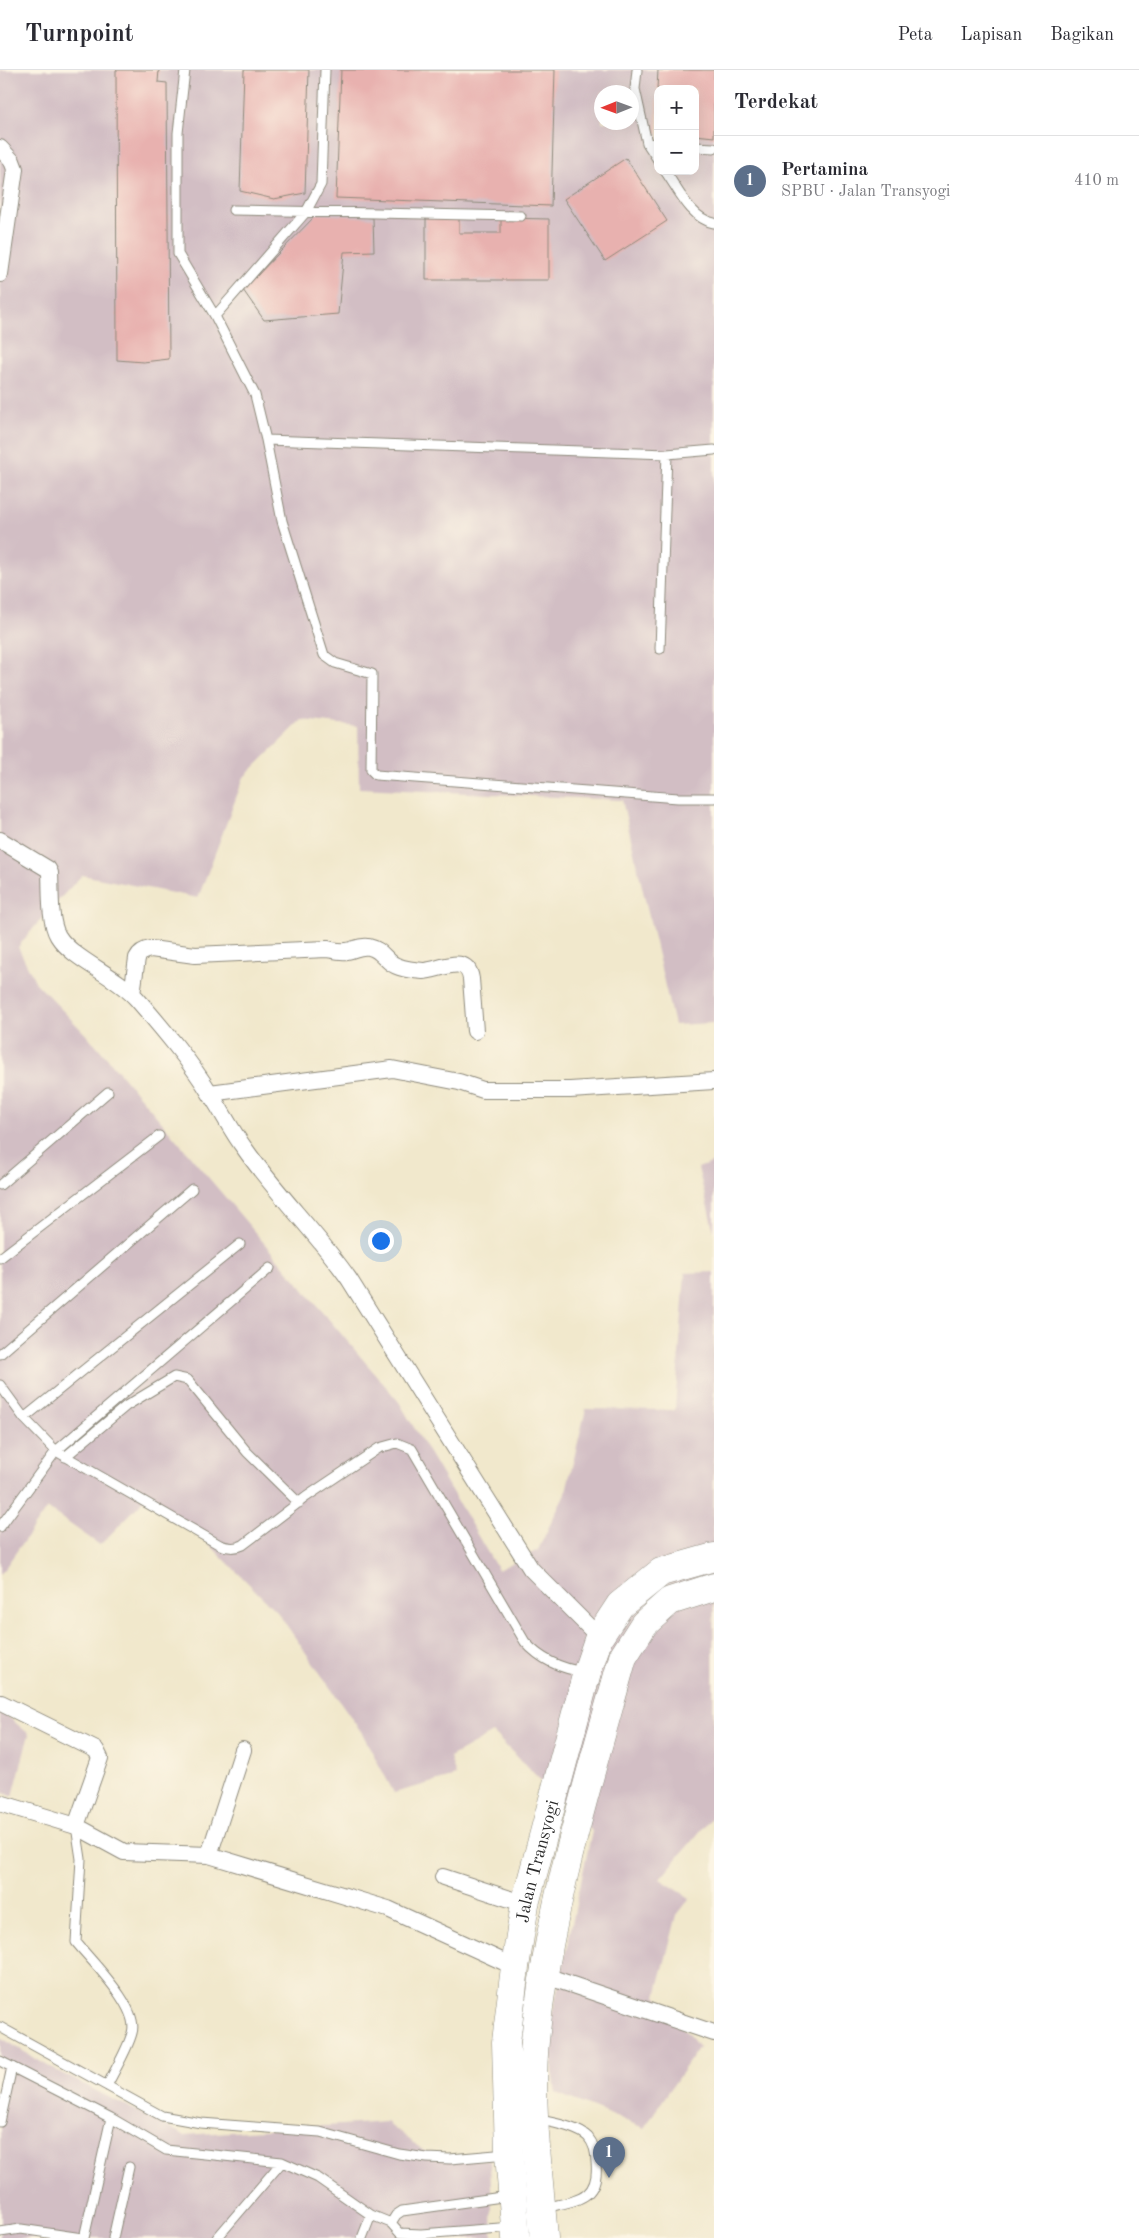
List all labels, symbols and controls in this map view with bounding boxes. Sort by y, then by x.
text: Turnpoint [25,23,133,47]
text: Peta [898,26,933,44]
text: Lapisan [961,26,1022,44]
text: Bagikan [1050,26,1114,44]
north arrow [594,85,639,130]
map controls [654,85,699,175]
button: + [654,85,699,130]
text: Terdekat [734,92,818,113]
button: − [654,130,699,175]
text: Pertamina [781,161,868,180]
text: 1 [745,173,755,189]
text: 410 m [1074,173,1119,189]
text: SPBU · Jalan Transyogi [781,184,950,200]
your location [368,1228,394,1254]
street label: Jalan Transyogi [514,1798,562,1924]
pin: 1 [593,2137,625,2178]

